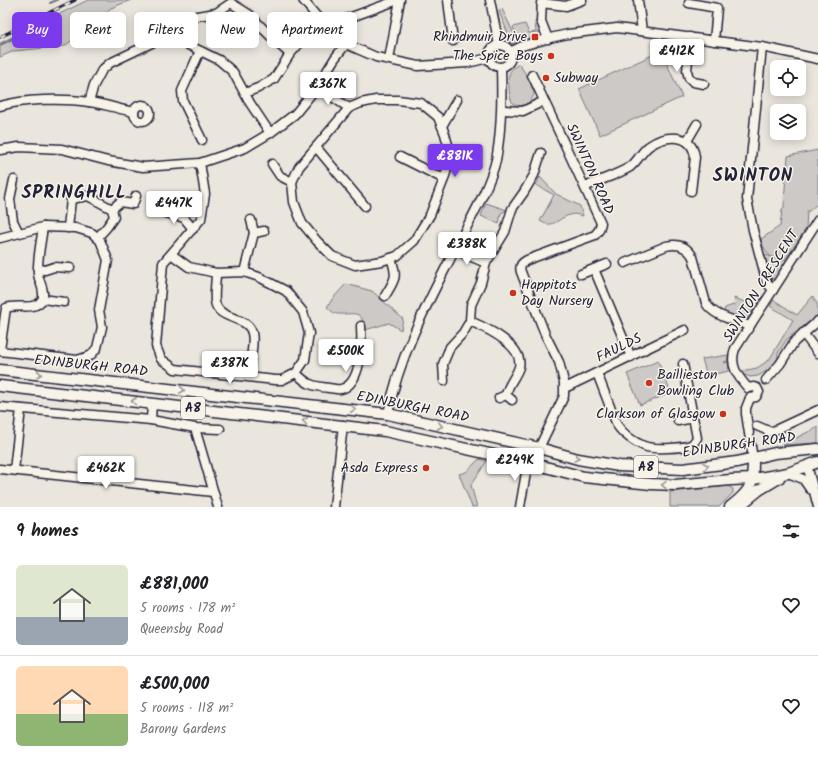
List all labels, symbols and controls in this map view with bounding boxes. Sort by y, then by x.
chip: Buy [12,12,62,48]
chip: Rent [70,12,126,48]
chip: Filters [134,12,198,48]
chip: New [206,12,259,48]
chip: Apartment [267,12,357,48]
place label: Rhindmuir Drive [433,26,528,48]
marker: Rhindmuir Drive [530,32,540,42]
pin: £412K [649,39,705,73]
text: £412K [659,41,695,62]
place label: The Spice Boys [453,45,543,67]
marker: The Spice Boys [546,51,556,61]
map controls [770,60,806,140]
button: locate [770,60,806,96]
place label: Subway [554,67,599,89]
pin: £367K [300,72,356,106]
marker: Subway [541,73,551,83]
text: £367K [309,74,347,95]
button: layers [770,104,806,140]
street label: SWINTON ROAD [560,120,620,218]
pin: £881K [427,144,483,178]
text: £881K [437,146,473,167]
district label: SWINTON [713,162,793,191]
district label: SPRINGHILL [21,179,127,208]
pin: £447K [146,191,202,225]
text: £447K [155,193,193,214]
street label: SWINTON CRESCENT [717,224,805,347]
pin: £388K [439,232,495,266]
text: £388K [447,234,487,255]
place label: Happitots Day Nursery [521,274,594,312]
marker: Happitots Day Nursery [508,288,518,298]
street label: FAULDS [592,327,646,368]
pin: £500K [318,339,374,373]
text: £500K [327,341,365,362]
street label: EDINBURGH ROAD [33,349,149,383]
pin: £387K [202,351,258,385]
text: £387K [211,353,249,374]
place label: Baillieston Bowling Club [657,364,735,402]
one-way arrow [36,369,42,378]
marker: Baillieston Bowling Club [644,378,654,388]
one-way arrow [179,385,185,394]
street label: EDINBURGH ROAD [355,385,471,429]
one-way arrow [131,397,137,406]
road number: A8 [181,397,205,419]
place label: Clarkson of Glasgow [596,403,716,425]
one-way arrow [350,405,356,414]
marker: Clarkson of Glasgow [718,409,728,419]
one-way arrow [302,416,308,425]
one-way arrow [436,421,443,429]
street label: EDINBURGH ROAD [681,426,797,464]
pin: £249K [487,448,543,482]
text: £249K [496,450,534,471]
one-way arrow [574,454,580,462]
pin: £462K [78,456,134,490]
road number: A8 [634,456,658,478]
place label: Asda Express [341,457,418,479]
text: £462K [86,458,126,479]
one-way arrow [703,462,709,471]
marker: Asda Express [421,463,431,473]
one-way arrow [661,481,667,489]
text: 9 homes [16,518,79,545]
icon: filters [780,520,802,542]
text: £881,000 [140,571,208,598]
icon: home [48,581,96,629]
icon: heart [780,594,802,616]
text: 5 rooms · 178 m² [140,598,235,619]
text: Queensby Road [140,619,223,640]
text: £500,000 [140,671,209,698]
icon: home [48,682,96,730]
icon: heart [780,695,802,717]
text: 5 rooms · 118 m² [140,698,233,719]
text: Barony Gardens [140,719,226,740]

